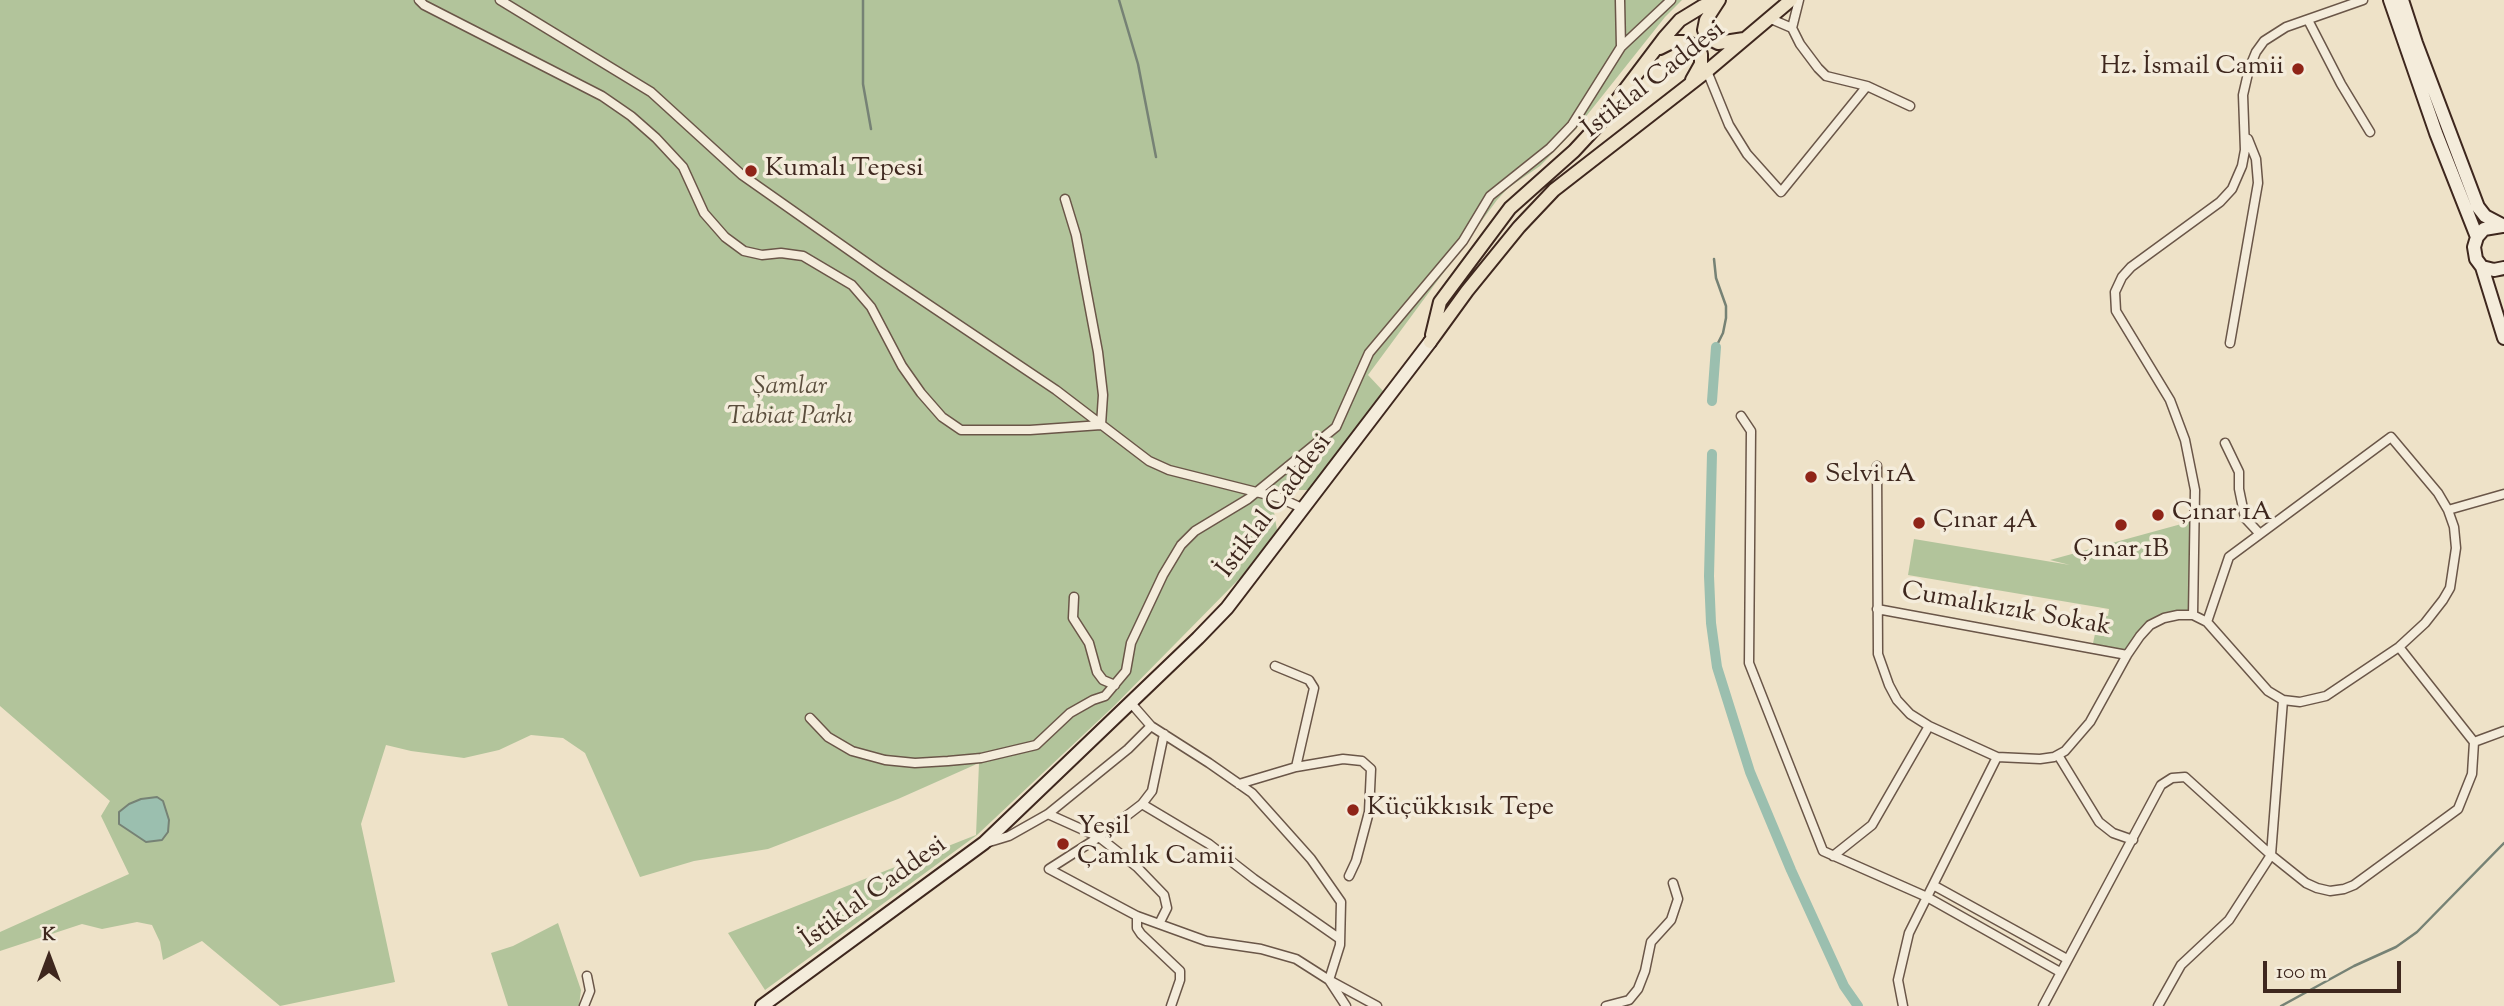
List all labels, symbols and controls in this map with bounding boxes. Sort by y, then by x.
street label: İstiklal Caddesi [1578,16,1732,146]
place label: Hz. İsmail Camii [2100,53,2284,85]
marker: Hz. İsmail Camii [2290,61,2306,77]
place label: Kumalı Tepesi [765,155,924,187]
marker: Kumalı Tepesi [743,163,759,179]
park label: Şamlar Tabiat Parkı [727,373,853,434]
street label: İstiklal Caddesi [1212,429,1340,585]
place label: Selvi 1A [1825,461,1916,493]
marker: Selvi 1A [1803,469,1819,485]
place label: Çınar 1A [2172,499,2272,531]
place label: Çınar 4A [1933,507,2037,539]
marker: Çınar 1A [2150,507,2166,523]
marker: Çınar 4A [1911,515,1927,531]
marker: Çınar 1B [2113,517,2129,533]
place label: Çınar 1B [2073,536,2169,568]
street label: Cumalıkızık Sokak [1899,577,2113,645]
place label: Küçükkısık Tepe [1367,794,1554,826]
marker: Küçükkısık Tepe [1345,802,1361,818]
place label: Yeşil Çamlık Camii [1077,813,1234,874]
street label: İstiklal Caddesi [796,831,954,957]
marker: Yeşil Çamlık Camii [1055,836,1071,852]
north arrow [14,922,84,992]
text: K [42,922,56,949]
scale bar [2266,946,2404,990]
text: 100 m [2276,958,2327,988]

